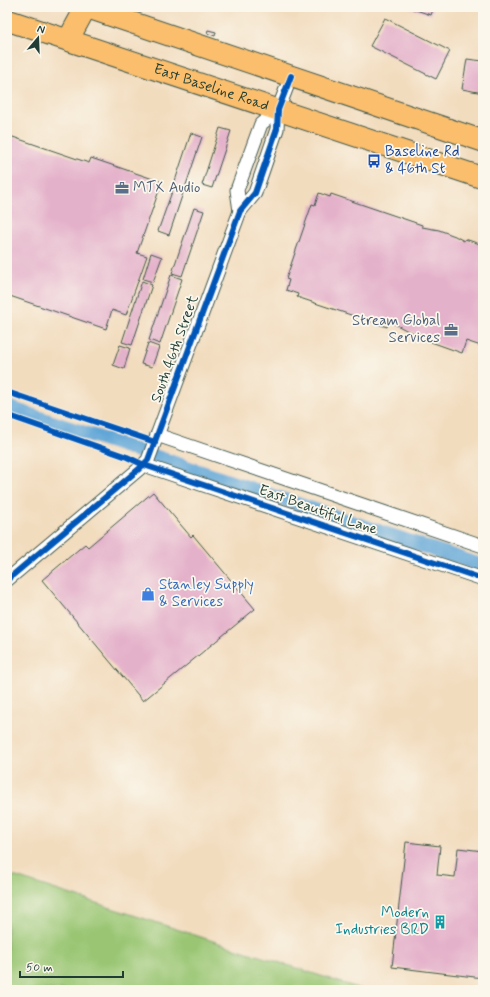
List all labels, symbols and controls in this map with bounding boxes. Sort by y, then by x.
north arrow [18,18,58,58]
text: N [35,22,47,37]
street label: East Baseline Road [151,59,271,116]
place label: Baseline Rd & 46th St [385,142,460,179]
bus stop icon: Baseline Rd & 46th St [366,153,382,169]
place label: MTX Audio [133,178,200,198]
office icon: MTX Audio [114,180,130,196]
street label: South 46th Street [146,292,204,406]
place label: Stream Global Services [352,311,440,348]
office icon: Stream Global Services [443,322,459,338]
street label: East Beautiful Lane [256,480,380,540]
place label: Stanley Supply & Services [159,575,254,612]
shop icon: Stanley Supply & Services [140,586,156,602]
place label: Modern Industries BRD [335,903,429,940]
building icon: Modern Industries BRD [432,914,448,930]
scale bar [20,953,123,979]
text: 50 m [26,960,53,976]

